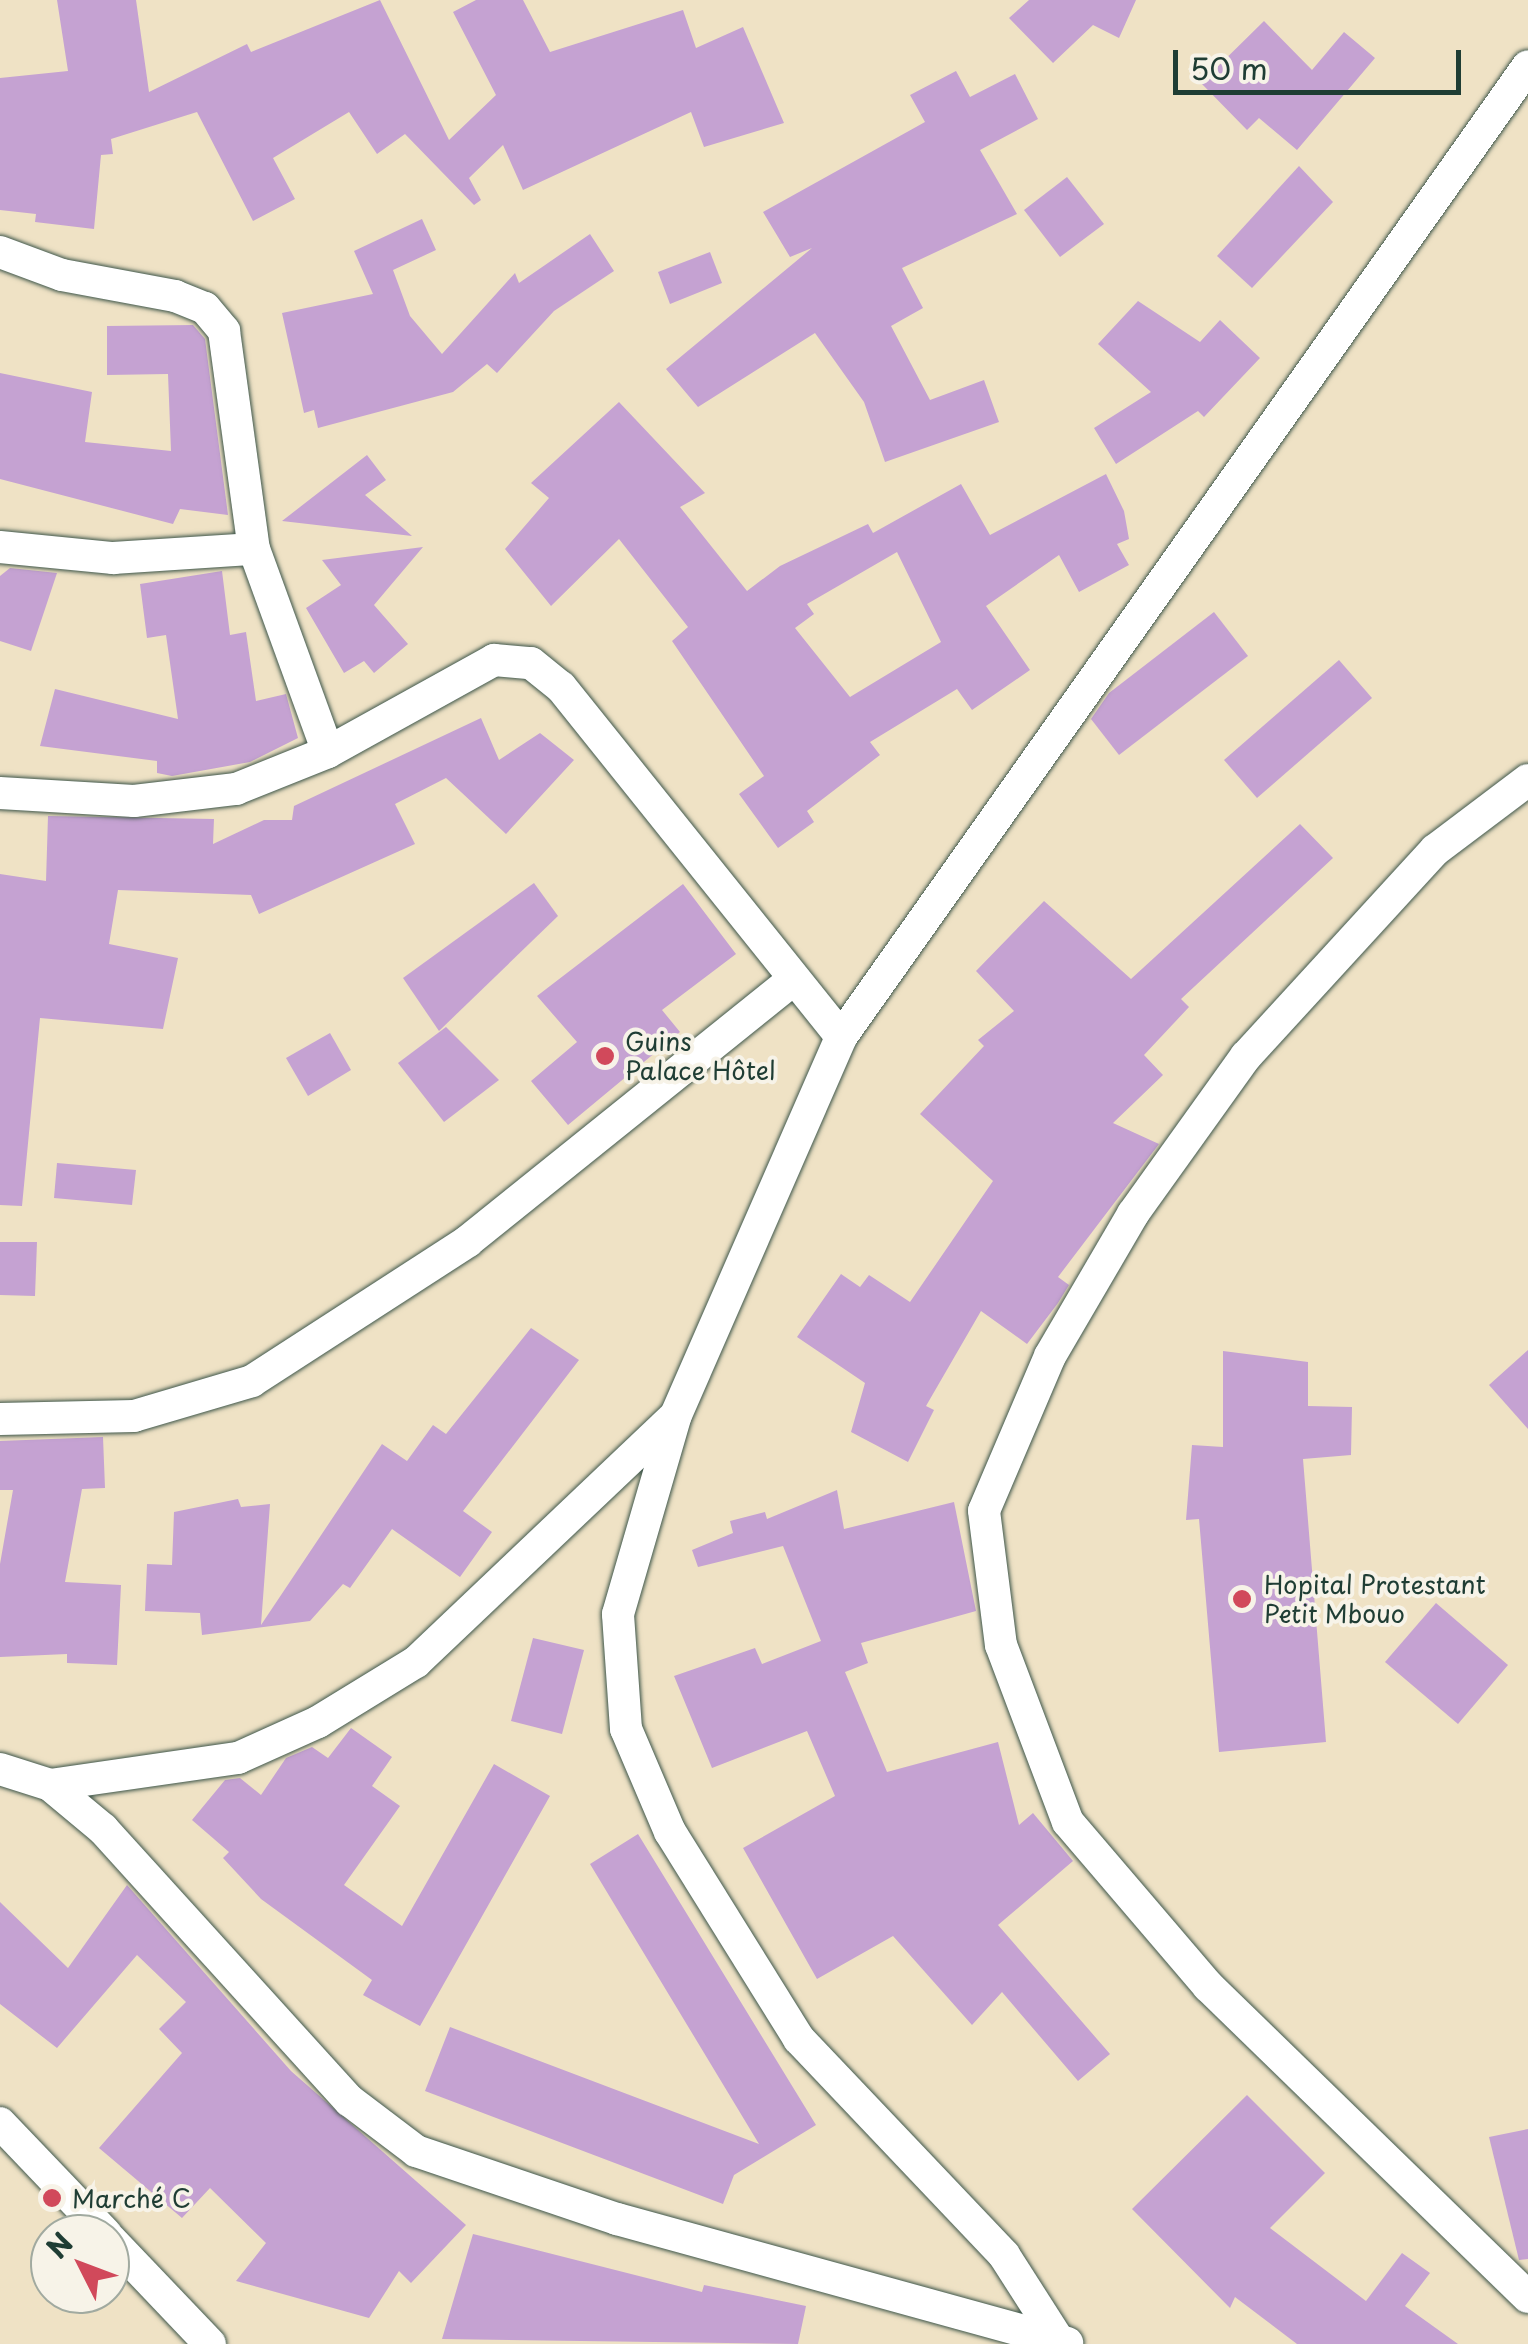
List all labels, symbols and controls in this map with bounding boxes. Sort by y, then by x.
scale bar [1178,30,1466,92]
text: 50 m [1190,45,1268,90]
place label: Guins Palace Hôtel [625,1027,776,1086]
marker: Guins Palace Hôtel [594,1045,616,1067]
place label: Hopital Protestant Petit Mbouo [1264,1570,1488,1629]
marker: Hopital Protestant Petit Mbouo [1229,1586,1255,1612]
place label: Marché C [72,2183,191,2213]
marker: Marché C [41,2187,63,2209]
north arrow [30,2214,130,2314]
text: N [35,2222,82,2268]

